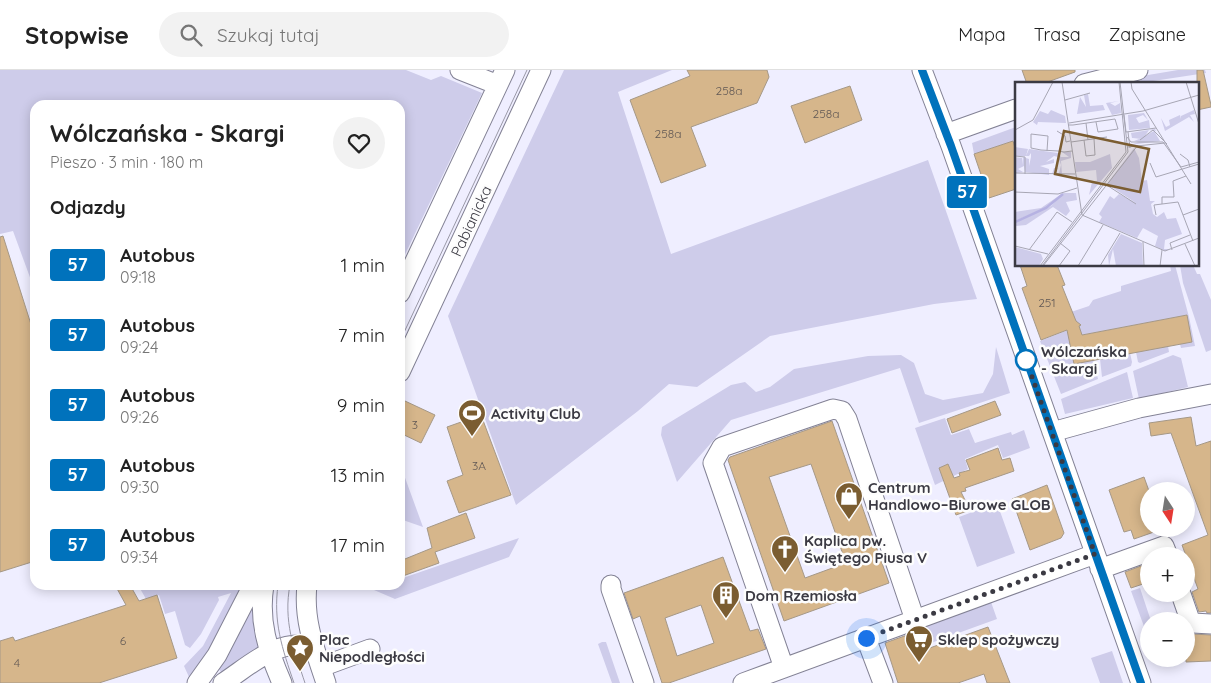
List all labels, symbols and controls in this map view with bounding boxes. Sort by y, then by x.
search box [159,12,509,57]
text: Stopwise [25,20,129,50]
icon: search [177,21,205,49]
text: Szukaj tutaj [217,23,320,47]
text: Mapa [958,23,1006,46]
text: Trasa [1034,23,1081,46]
text: Zapisane [1109,23,1186,46]
inset map [1015,82,1198,266]
house number: 258a [716,83,742,98]
house number: 258a [813,106,839,121]
button: heart [333,117,385,169]
text: Wólczańska - Skargi [50,118,284,148]
house number: 258a [655,126,681,141]
text: Pieszo · 3 min · 180 m [50,152,203,172]
line badge: 57 [944,176,990,208]
text: 57 [957,180,977,203]
street label: Pabianicka [446,183,496,259]
text: Odjazdy [50,195,126,219]
text: Autobus [120,243,195,267]
text: 57 [67,253,88,276]
text: 1 min [340,253,385,277]
text: 09:18 [120,267,156,287]
house number: 251 [1038,295,1056,310]
text: Autobus [120,313,195,337]
text: 57 [67,323,88,346]
text: 7 min [338,323,385,347]
text: 09:24 [120,337,159,357]
place label: Wólczańska - Skargi [1041,342,1127,378]
marker: Wólczańska - Skargi [1015,349,1037,371]
text: Autobus [120,383,195,407]
text: 57 [67,393,88,416]
text: 9 min [337,393,385,417]
sports icon: Activity Club [457,398,487,437]
place label: Activity Club [491,404,581,423]
text: 09:26 [120,407,159,427]
house number: 3 [412,417,418,432]
text: Autobus [120,453,195,477]
house number: 3A [472,458,486,473]
text: 57 [67,463,88,486]
text: 13 min [330,463,385,487]
text: 09:30 [120,477,159,497]
place label: Centrum Handlowo–Biurowe GLOB [868,478,1051,514]
shop icon: Centrum Handlowo–Biurowe GLOB [834,481,864,520]
north arrow [1140,482,1195,538]
map controls [1140,482,1195,667]
text: Autobus [120,523,195,547]
place label: Kaplica pw. Świętego Piusa V [804,531,927,567]
text: 57 [67,533,88,556]
text: 17 min [331,533,385,557]
church icon: Kaplica pw. Świętego Piusa V [770,534,800,573]
text: 09:34 [120,547,158,567]
button: + [1140,547,1195,602]
building icon: Dom Rzemiosła [711,580,741,619]
place label: Dom Rzemiosła [745,586,857,605]
button: − [1140,612,1195,667]
supermarket icon: Sklep spożywczy [904,624,934,663]
your location [854,626,879,651]
place label: Plac Niepodległości [319,630,425,666]
place label: Sklep spożywczy [938,630,1059,649]
house number: 6 [120,633,127,648]
place icon: Plac Niepodległości [285,633,315,672]
house number: 4 [14,655,20,670]

